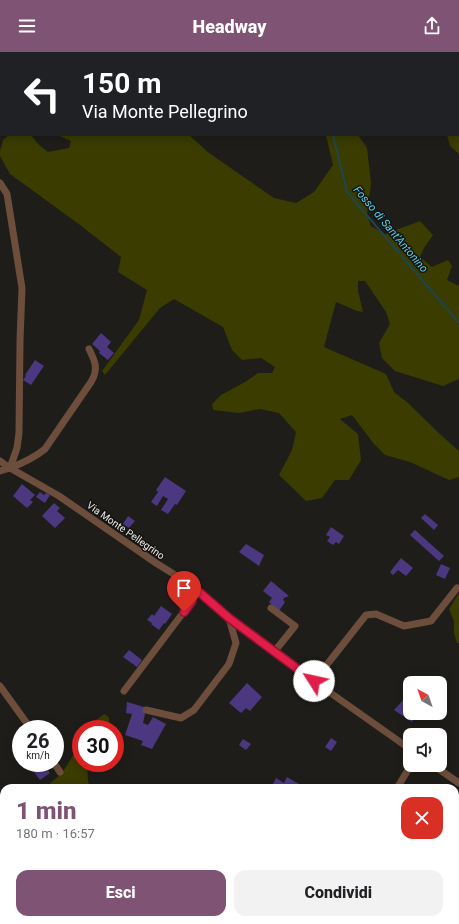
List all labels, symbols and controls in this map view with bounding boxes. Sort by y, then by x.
icon: menu [16,15,38,37]
icon: share [421,15,443,37]
text: Headway [193,16,266,37]
text: 150 m [82,67,161,100]
icon: left [16,68,68,120]
text: Via Monte Pellegrino [82,101,248,122]
water label: Fosso di Sant'Antonino [351,184,430,275]
street label: Via Monte Pellegrino [85,499,167,561]
pin [167,571,201,612]
icon: arrive [173,577,195,599]
position arrow [293,660,335,702]
north arrow [403,676,447,720]
map controls [403,676,447,772]
speed limit sign: 30 [72,720,124,772]
button: sound [403,728,447,772]
text: 26 [27,729,49,753]
text: km/h [26,750,50,761]
text: 1 min [16,797,77,825]
button: close [401,797,443,839]
text: 180 m · 16:57 [16,826,95,841]
button: Esci [16,870,226,916]
button: Condividi [234,870,443,916]

